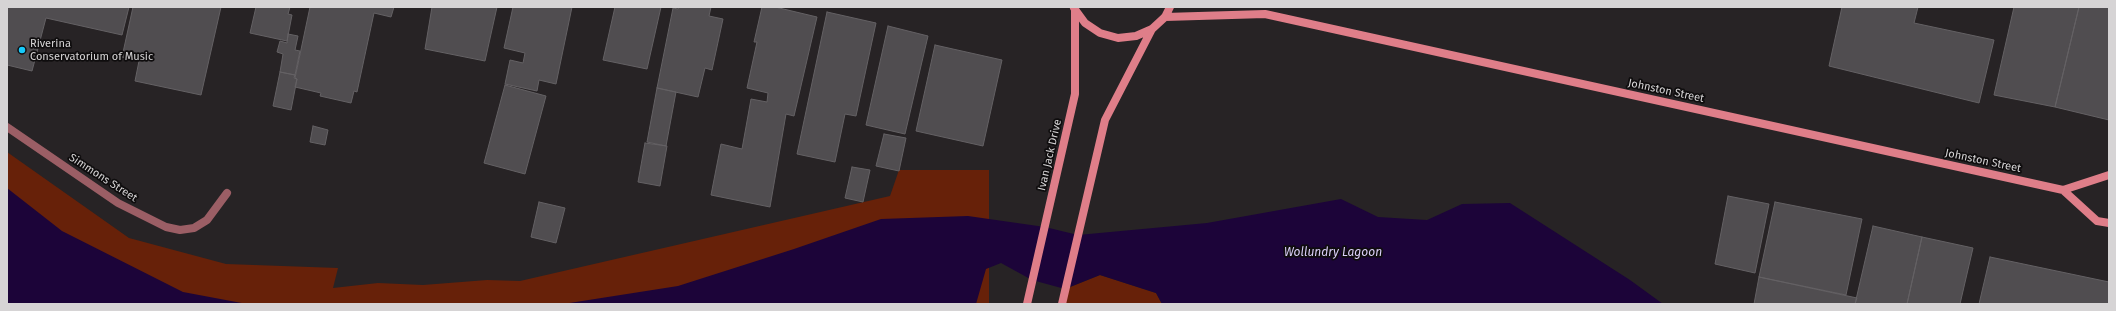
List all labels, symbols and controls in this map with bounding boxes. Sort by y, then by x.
place label: Riverina Conservatorium of Music [30,37,153,63]
marker: Riverina Conservatorium of Music [17,45,27,55]
street label: Johnston Street [1627,77,1705,105]
street label: Ivan Jack Drive [1035,118,1065,192]
street label: Johnston Street [1944,147,2022,175]
street label: Simmons Street [66,151,140,205]
water label: Wollundry Lagoon [1284,246,1382,260]

